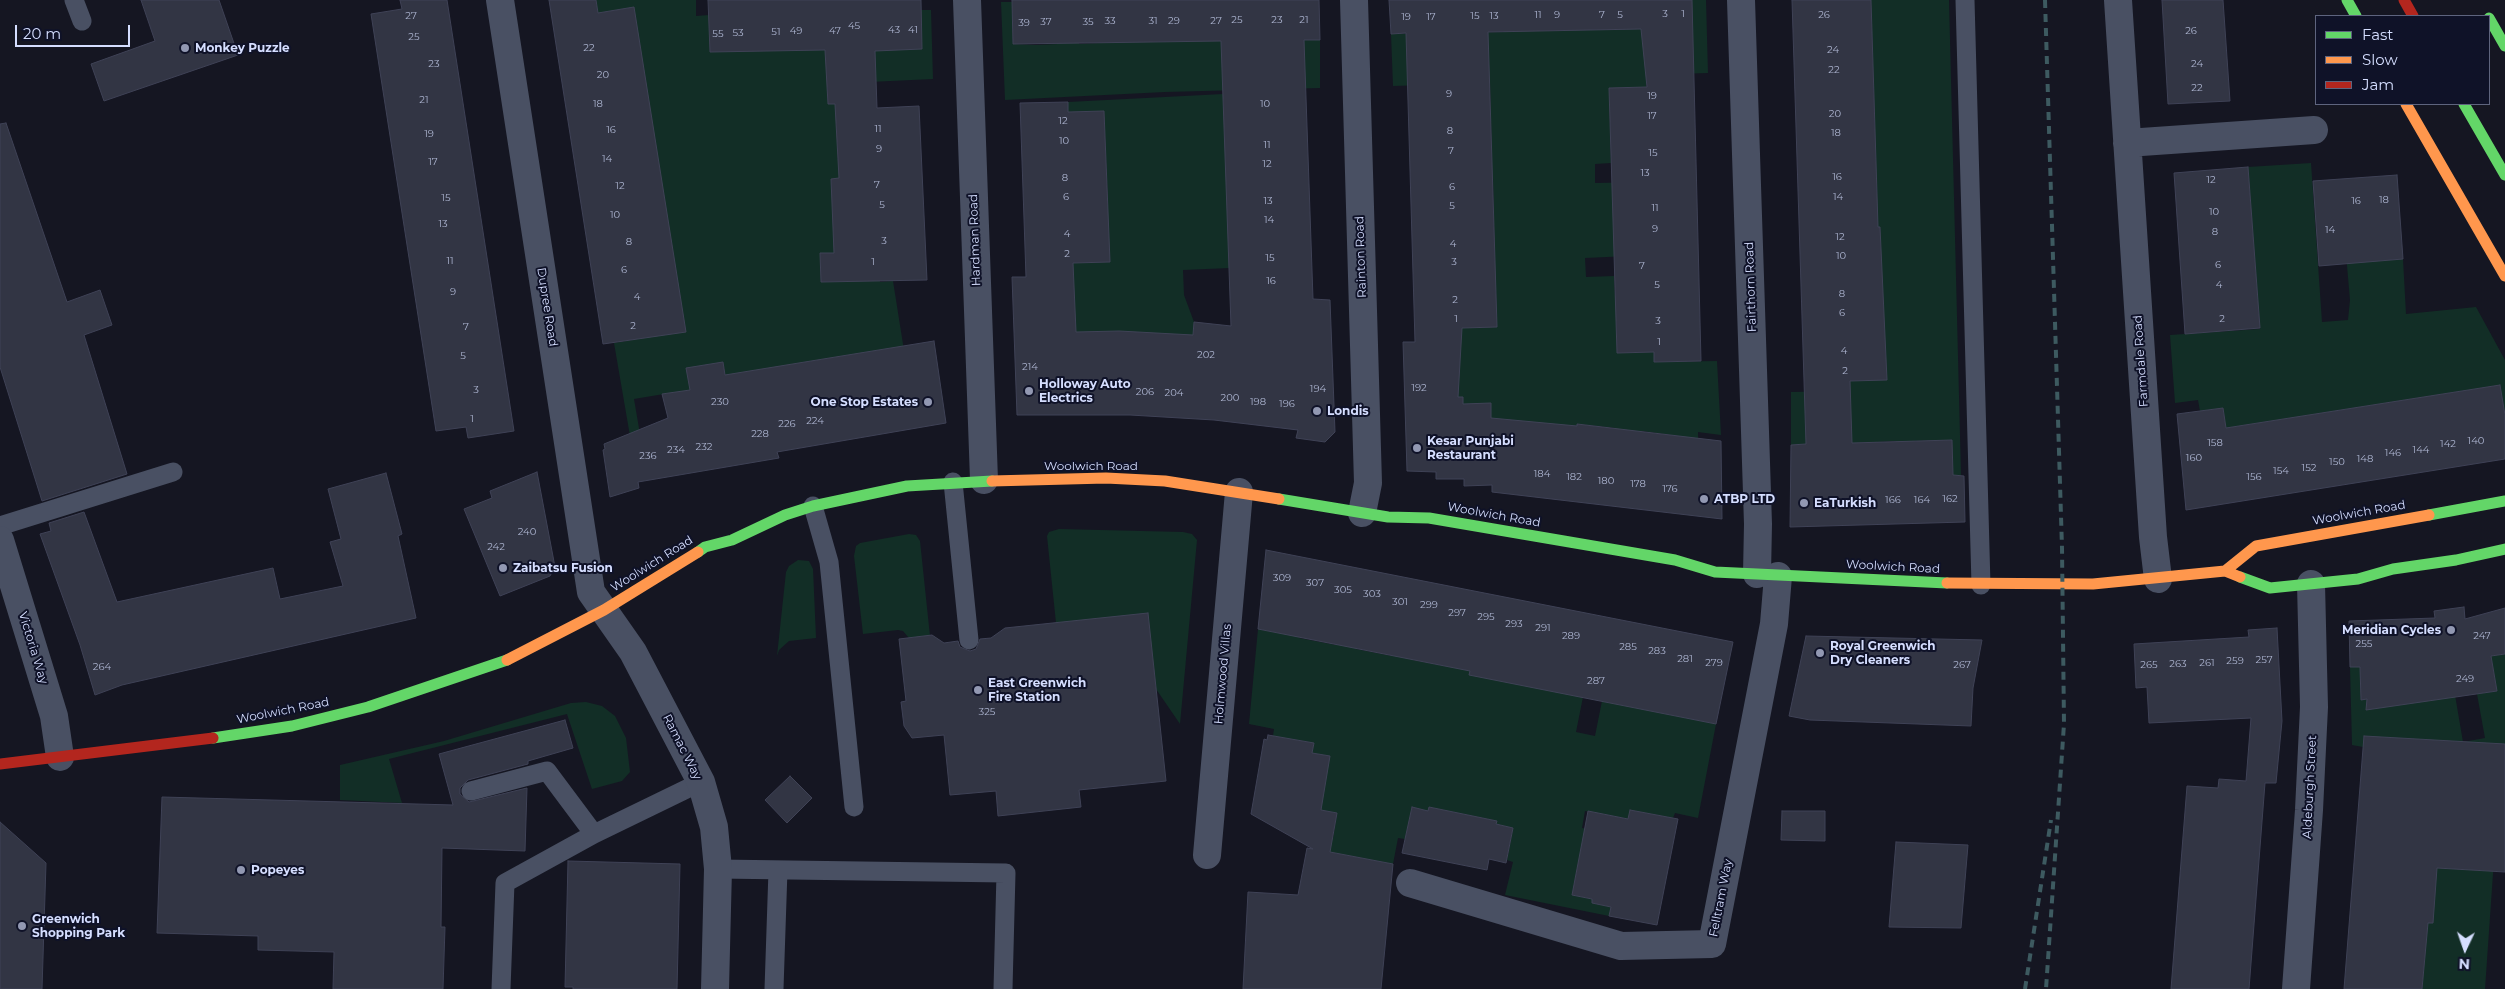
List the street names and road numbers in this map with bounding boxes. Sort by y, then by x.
street label: Hardman Road [966,194,984,286]
street label: Rainton Road [1352,216,1370,298]
street label: Fairthorn Road [1742,242,1760,332]
street label: Dupree Road [534,266,560,348]
street label: Farmdale Road [2131,315,2151,407]
street label: Woolwich Road [1044,459,1138,473]
street label: Woolwich Road [2311,498,2407,528]
street label: Woolwich Road [1446,500,1542,530]
street label: Woolwich Road [608,533,696,595]
street label: Woolwich Road [1846,557,1940,577]
street label: Victoria Way [15,610,51,686]
street label: Holmwood Villas [1211,623,1235,725]
street label: Woolwich Road [235,695,331,727]
street label: Ramac Way [659,712,705,782]
street label: Aldeburgh Street [2300,735,2320,839]
street label: Felltram Way [1706,858,1736,938]

